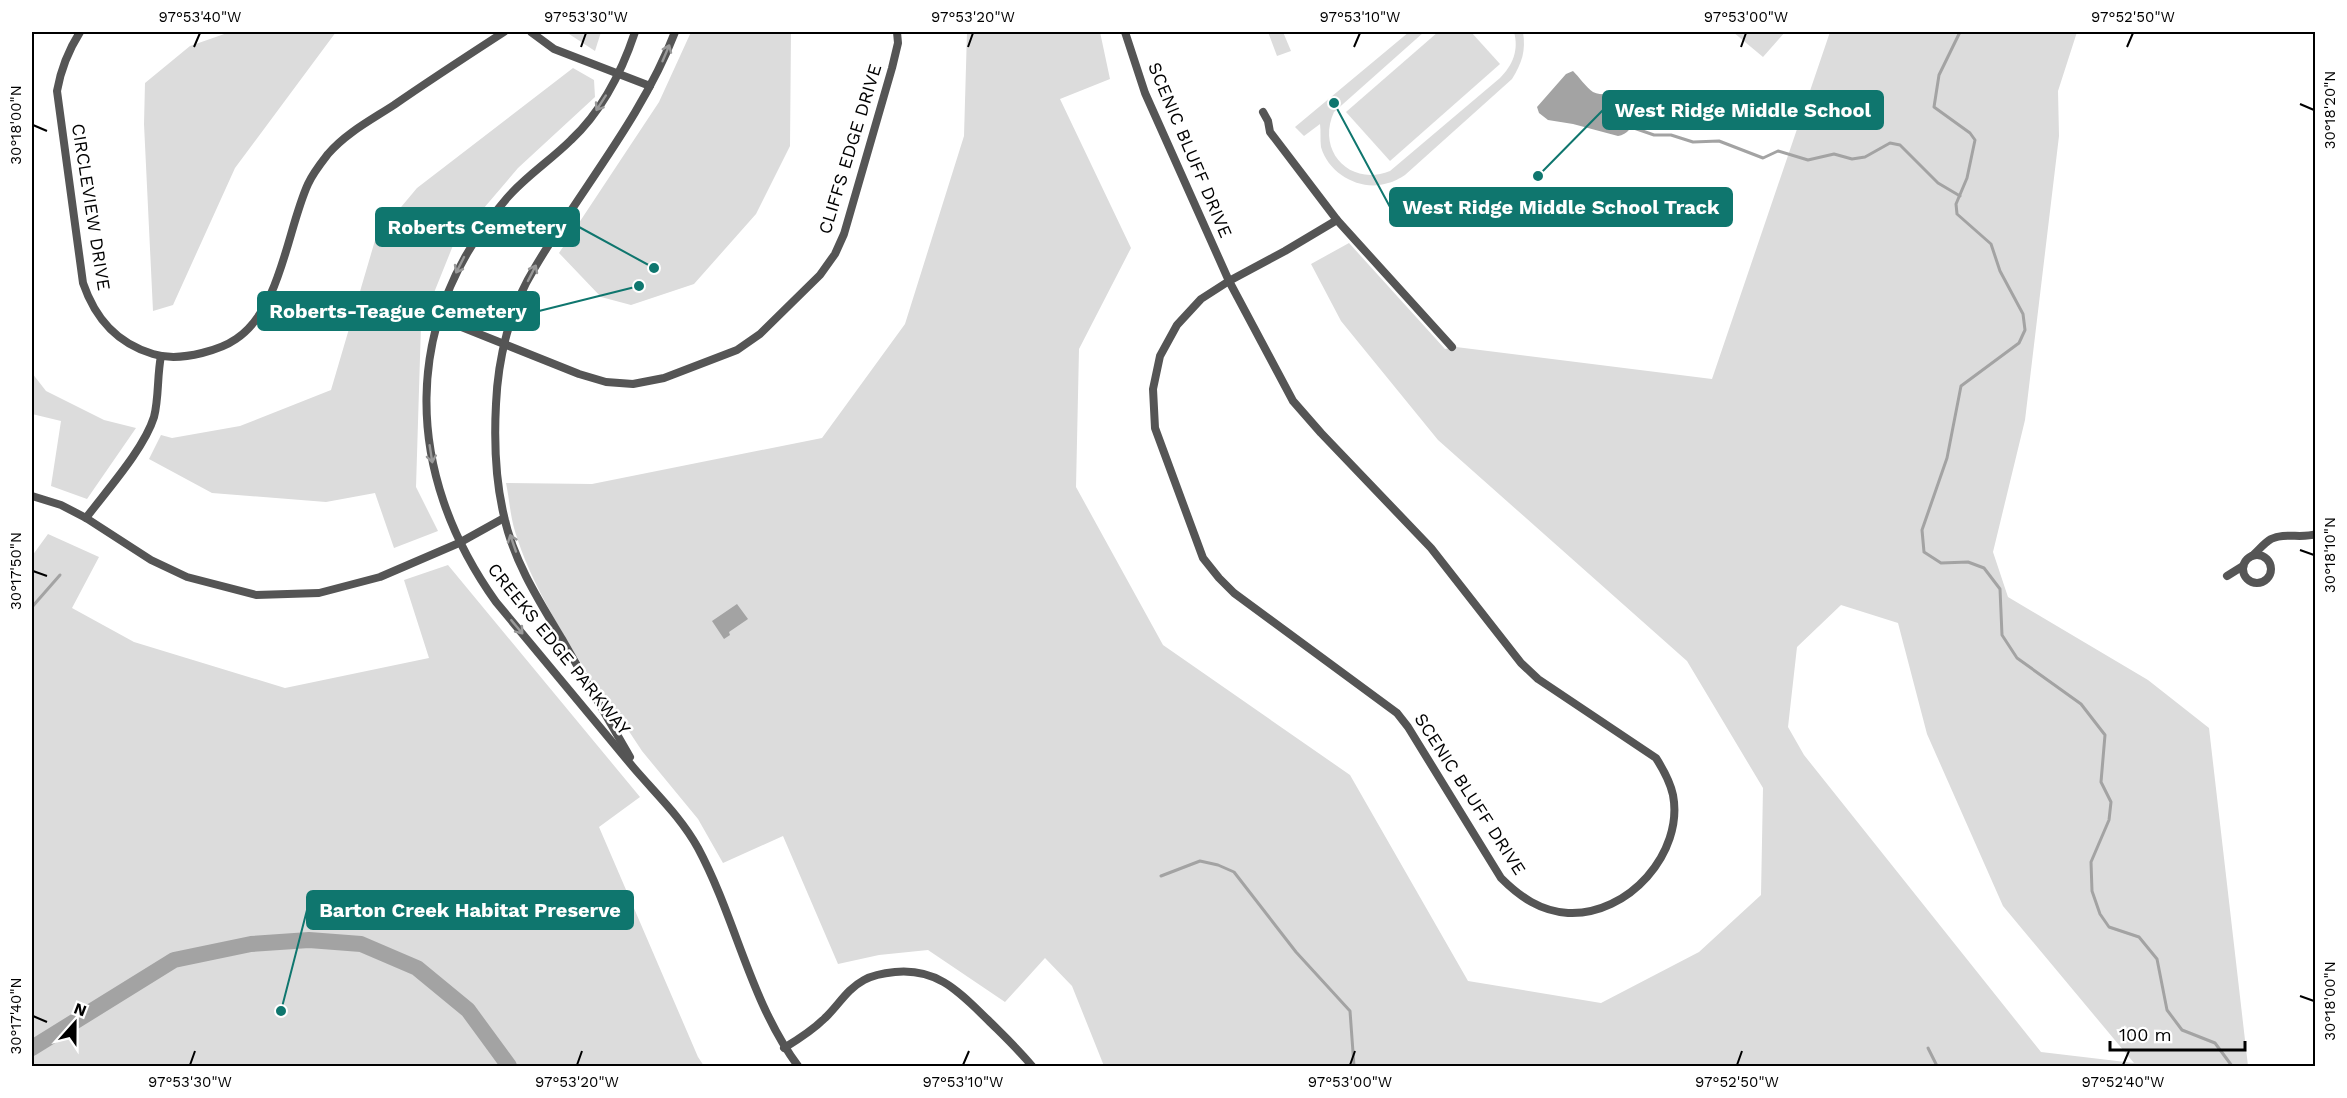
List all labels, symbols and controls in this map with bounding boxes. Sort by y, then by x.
text: 97°53'40"W [159,8,241,26]
text: 97°53'30"W [544,8,628,26]
text: 97°53'20"W [931,8,1015,26]
text: 97°53'10"W [1320,8,1400,26]
text: 97°53'00"W [1704,8,1788,26]
text: 97°52'50"W [2091,8,2175,26]
one-way arrow [661,44,672,62]
street label: SCENIC BLUFF DRIVE [1144,59,1237,241]
street label: CLIFFS EDGE DRIVE [814,61,885,236]
text: 30°18'20"N [2321,71,2339,149]
text: 30°18'00"N [7,85,25,165]
callout: West Ridge Middle School [1603,91,1883,129]
one-way arrow [594,94,606,111]
text: West Ridge Middle School [1615,98,1872,122]
street label: CIRCLEVIEW DRIVE [68,122,115,292]
callout: West Ridge Middle School Track [1390,188,1732,226]
text: West Ridge Middle School Track [1403,195,1720,219]
callout: Roberts Cemetery [376,208,579,246]
text: Roberts Cemetery [388,215,567,239]
one-way arrow [454,256,466,274]
one-way arrow [527,264,539,282]
callout: Roberts-Teague Cemetery [258,292,539,330]
text: Roberts-Teague Cemetery [269,299,527,323]
one-way arrow [426,444,437,464]
text: 30°18'10"N [2321,517,2339,593]
text: 30°17'50"N [7,532,25,610]
one-way arrow [506,534,517,553]
street label: CREEKS EDGE PARKWAY [484,559,636,739]
one-way arrow [510,618,523,634]
street label: SCENIC BLUFF DRIVE [1410,709,1531,878]
callout: Barton Creek Habitat Preserve [307,891,633,929]
text: Barton Creek Habitat Preserve [319,898,621,922]
text: 30°18'00"N [2321,961,2339,1041]
text: 30°17'40"N [7,978,25,1054]
north arrow [45,993,105,1053]
text: N [71,998,89,1020]
scale bar [2110,1014,2245,1052]
text: 100 m [2119,1024,2172,1045]
text: 97°53'30"W [148,1073,232,1091]
text: 97°53'20"W [535,1073,619,1091]
text: 97°53'10"W [923,1073,1003,1091]
text: 97°53'00"W [1308,1073,1392,1091]
text: 97°52'50"W [1695,1073,1779,1091]
text: 97°52'40"W [2082,1073,2164,1091]

